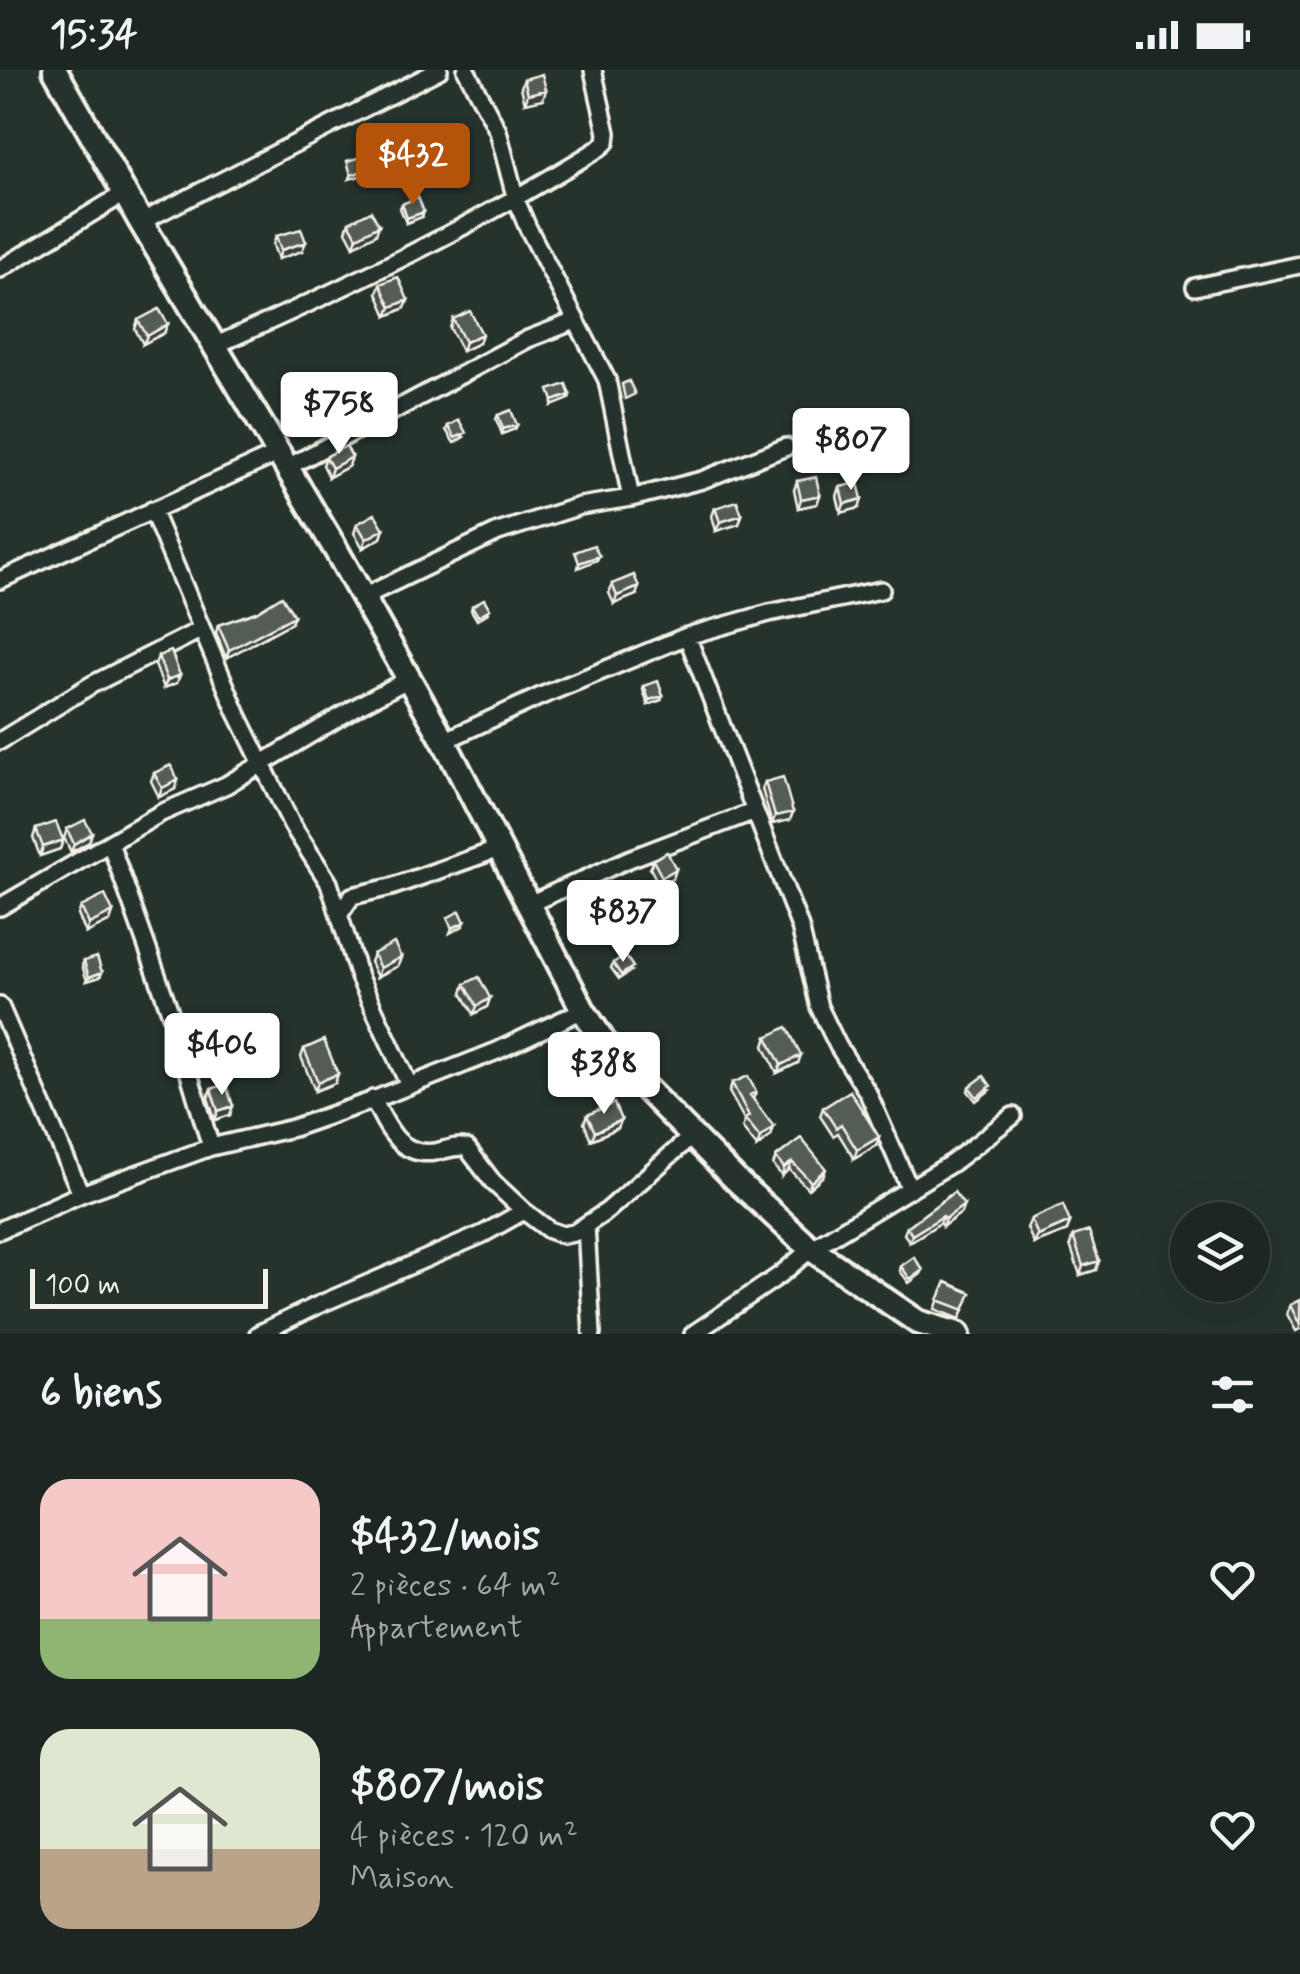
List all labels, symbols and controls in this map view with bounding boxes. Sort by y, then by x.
text: 15:34 [50,11,138,60]
pin: $432 [354,123,472,208]
text: $432 [378,134,448,176]
pin: $758 [280,372,398,457]
text: $758 [303,383,375,425]
pin: $807 [792,408,910,493]
text: $807 [814,419,888,461]
pin: $837 [564,880,682,965]
text: $837 [589,891,657,933]
pin: $406 [163,1013,281,1098]
text: $406 [187,1024,257,1066]
pin: $388 [545,1032,663,1117]
text: $388 [570,1043,638,1085]
map controls [1170,1202,1270,1302]
button: layers [1170,1202,1270,1302]
scale bar [30,1264,268,1308]
text: 100 m [45,1268,120,1305]
text: 6 biens [40,1367,162,1422]
icon: filters [1205,1367,1260,1422]
text: $432/mois [350,1510,540,1565]
icon: home [120,1519,240,1639]
icon: heart [1205,1552,1260,1607]
text: 2 pièces · 64 m² [350,1565,560,1607]
text: Appartement [350,1607,523,1649]
text: $807/mois [350,1760,544,1815]
icon: home [120,1769,240,1889]
icon: heart [1205,1802,1260,1857]
text: 4 pièces · 120 m² [350,1815,578,1857]
text: Maison [350,1857,454,1899]

